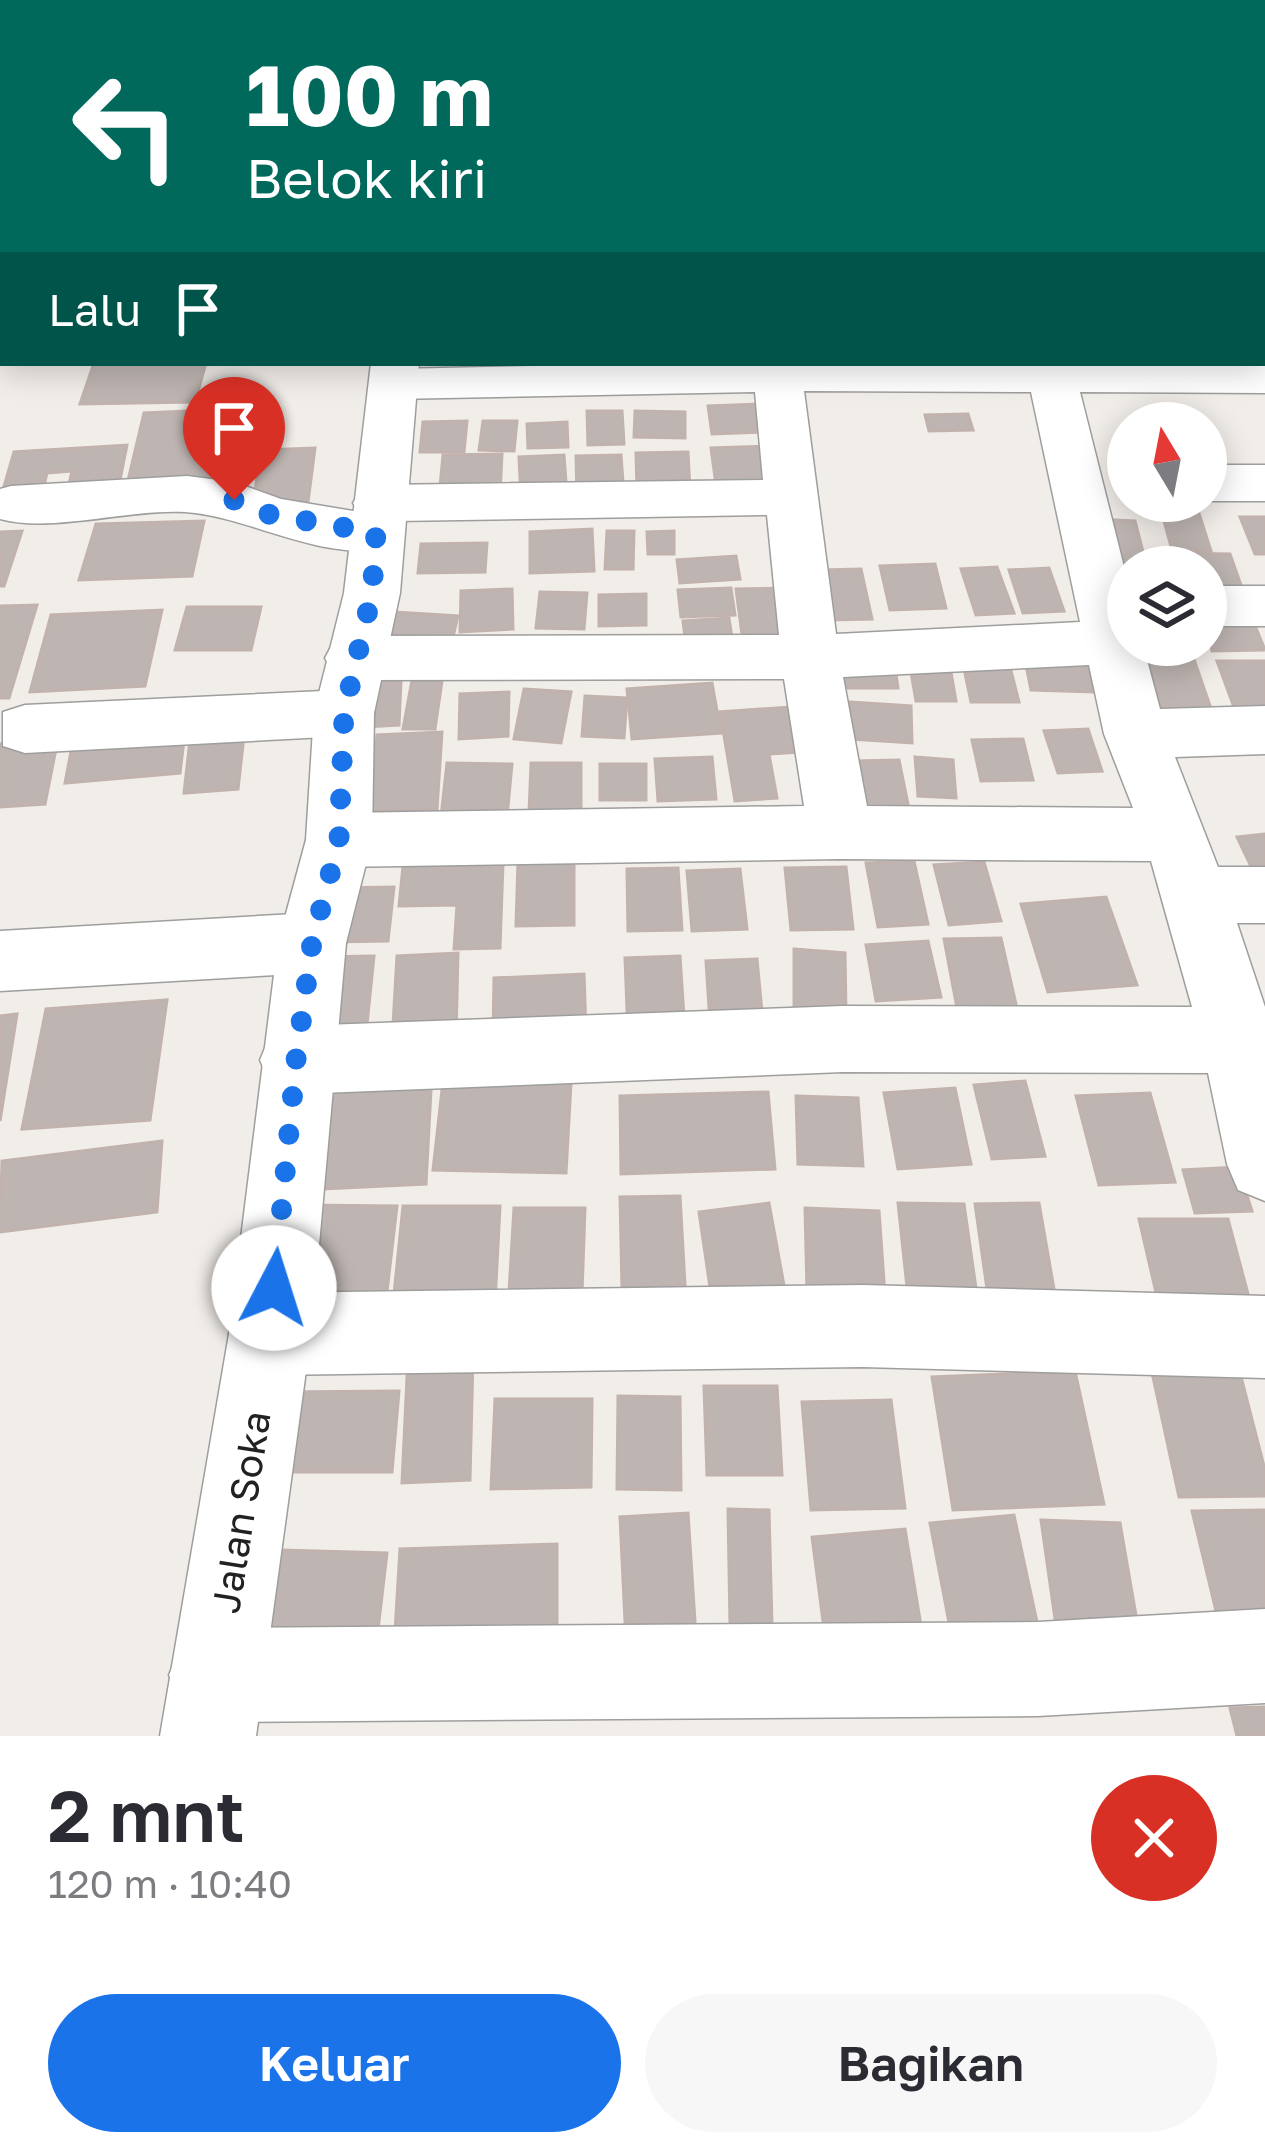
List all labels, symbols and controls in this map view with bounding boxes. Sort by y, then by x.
text: 100 m [246,44,493,144]
icon: left [48,48,204,204]
text: Belok kiri [246,145,487,210]
icon: arrive [165,276,231,342]
text: Lalu [48,282,141,336]
pin [183,377,285,500]
icon: arrive [201,395,267,461]
north arrow [1107,402,1227,522]
map controls [1107,402,1227,666]
button: layers [1107,546,1227,666]
position arrow [211,1225,337,1351]
street label: Jalan Soka [201,1408,280,1616]
text: 2 mnt [48,1771,245,1858]
button: close [1091,1775,1217,1901]
text: 120 m · 10:40 [48,1860,292,1907]
button: Keluar [48,1994,621,2132]
button: Bagikan [645,1994,1217,2132]

